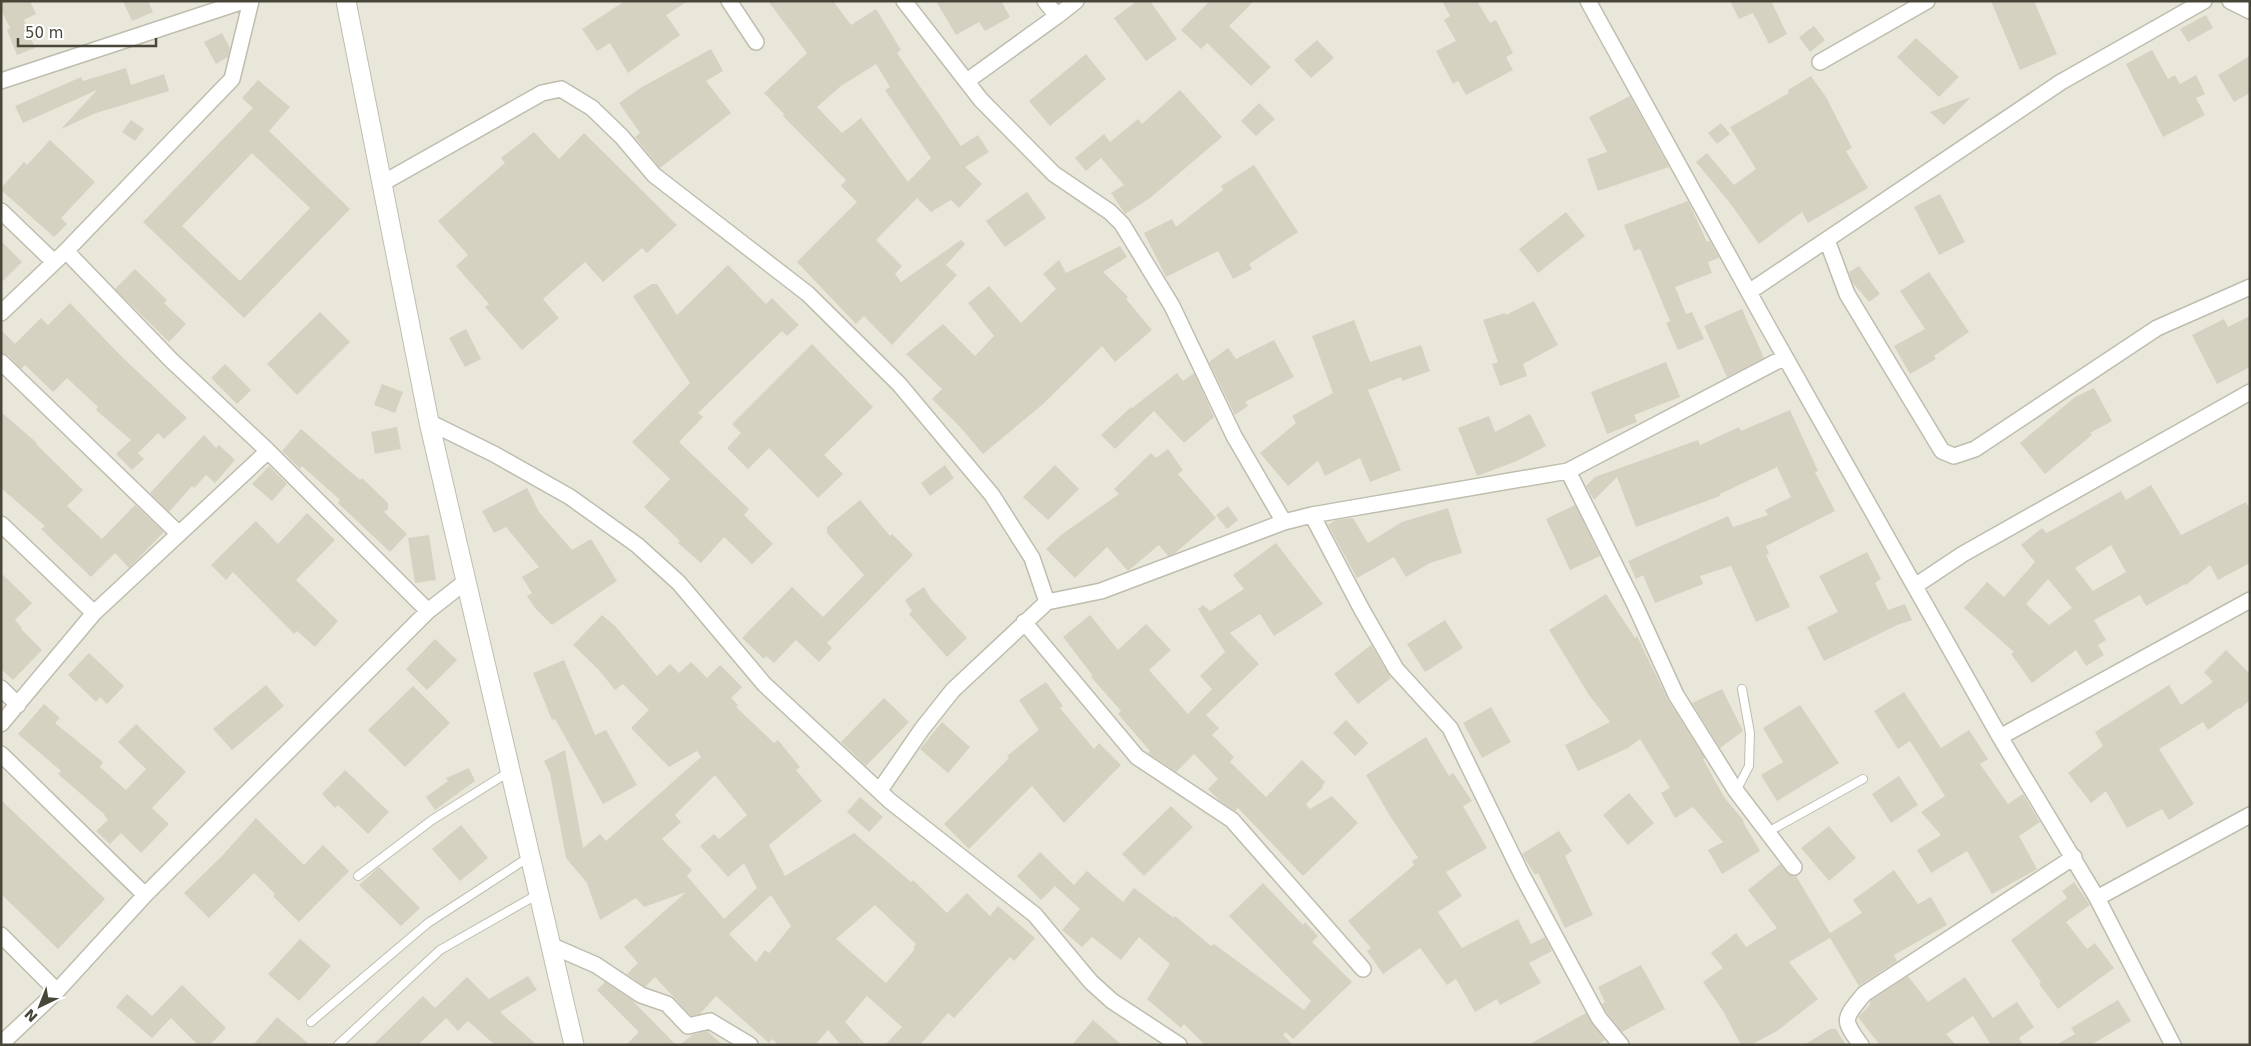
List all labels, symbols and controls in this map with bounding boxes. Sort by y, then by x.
scale bar [18,15,155,47]
text: 50 m [25,24,63,42]
north arrow [15,981,65,1031]
text: N [21,1006,41,1025]

